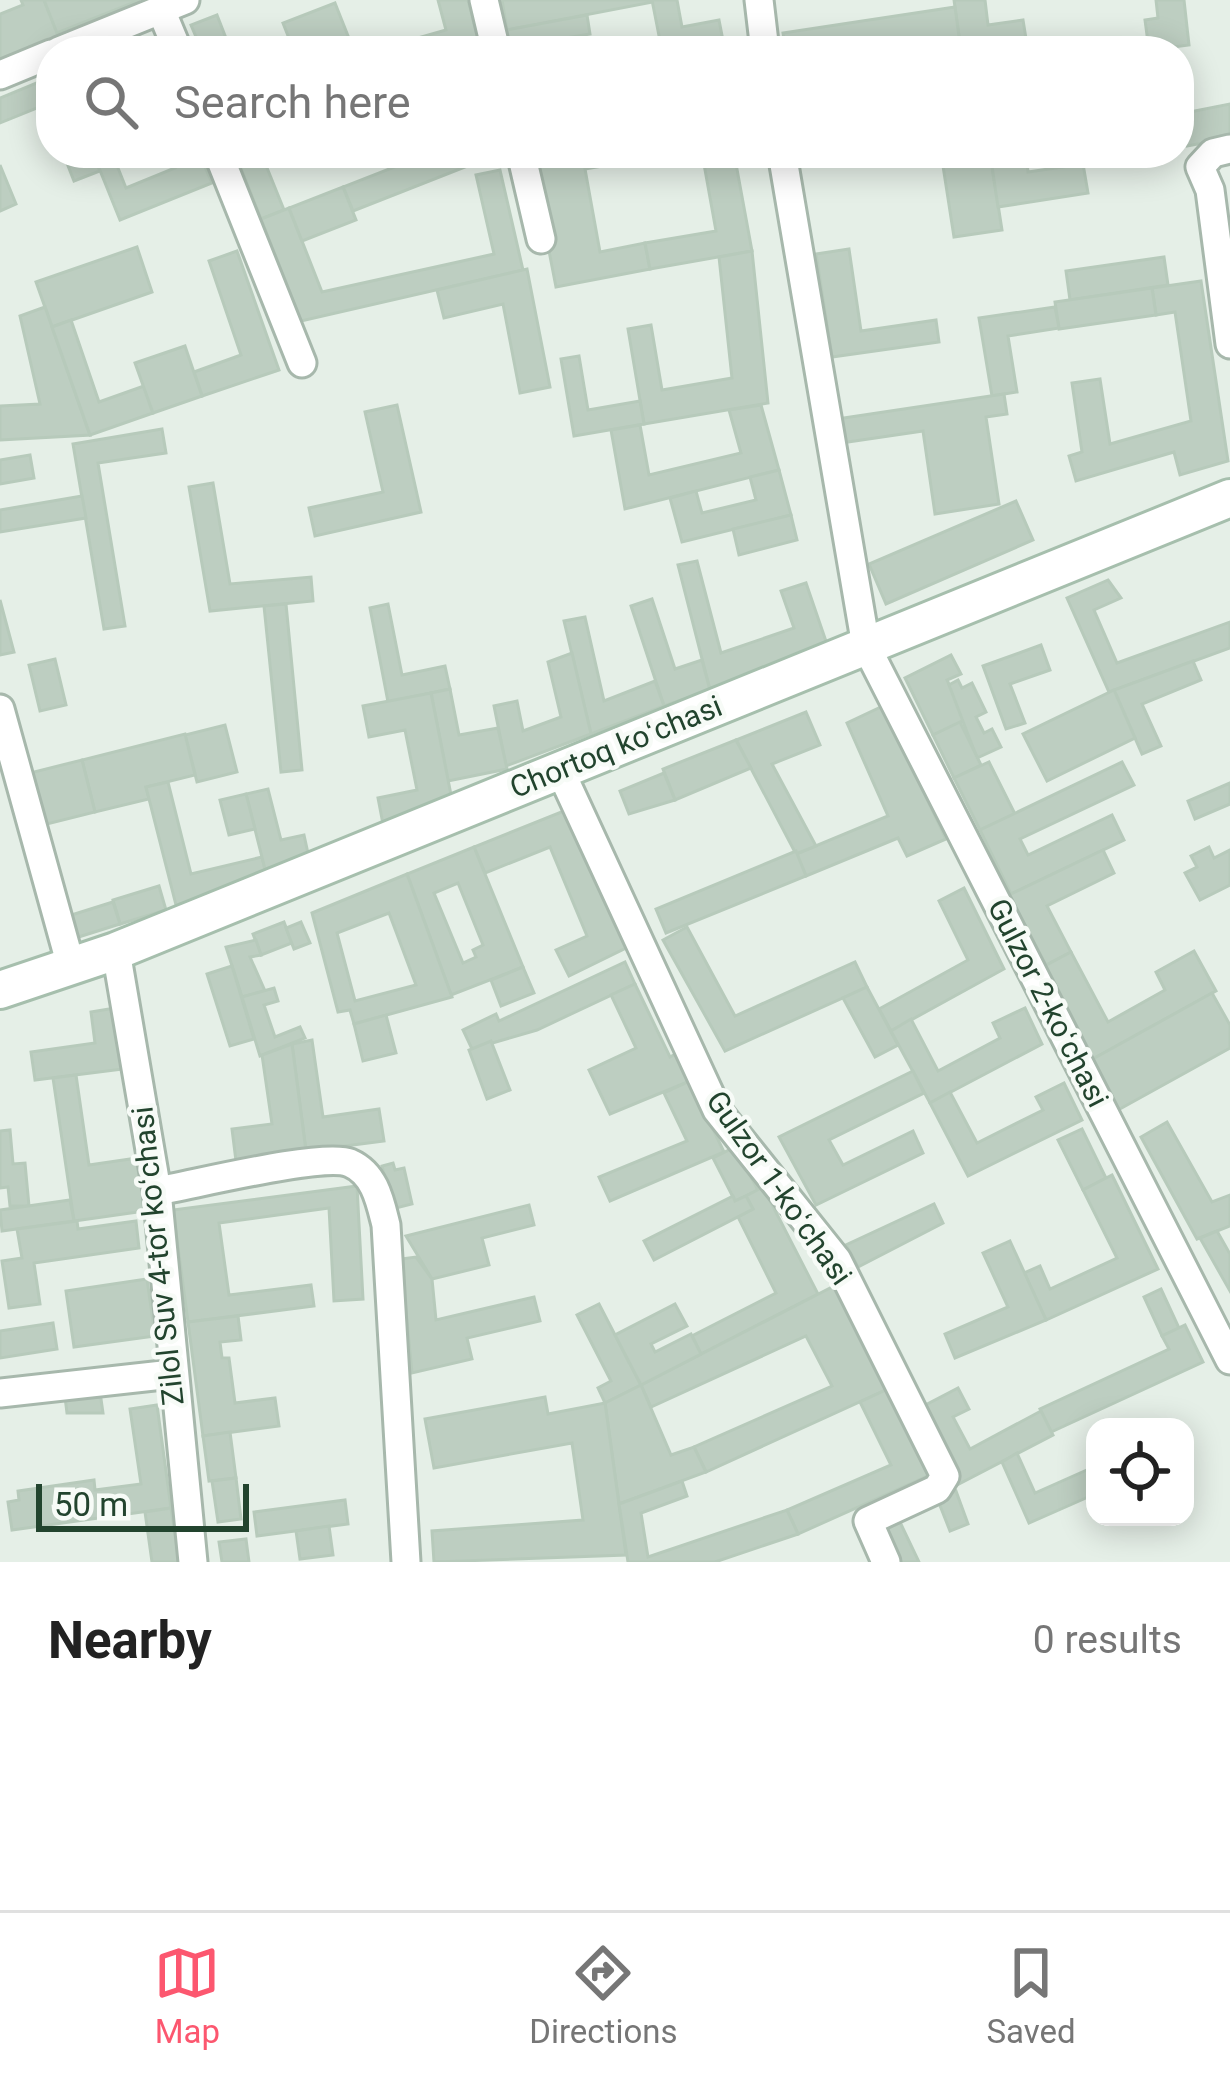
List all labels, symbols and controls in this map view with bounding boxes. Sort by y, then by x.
search box [36,36,1194,168]
icon: search [78,69,144,135]
text: Search here [174,76,411,129]
street label: Chortoq koʻchasi [505,688,727,805]
street label: Gulzor 2-koʻchasi [981,893,1116,1113]
street label: Gulzor 1-koʻchasi [699,1084,859,1292]
street label: Zilol Suv 4-tor koʻchasi [124,1105,191,1407]
map controls [1086,1418,1194,1526]
button: locate [1086,1418,1194,1526]
scale bar [36,1478,249,1531]
text: 50 m [54,1485,128,1524]
text: Nearby [48,1611,212,1670]
text: 0 results [1033,1617,1182,1663]
tab: Map [154,1940,220,2051]
tab: Directions [529,1940,678,2051]
tab: Saved [986,1940,1076,2051]

